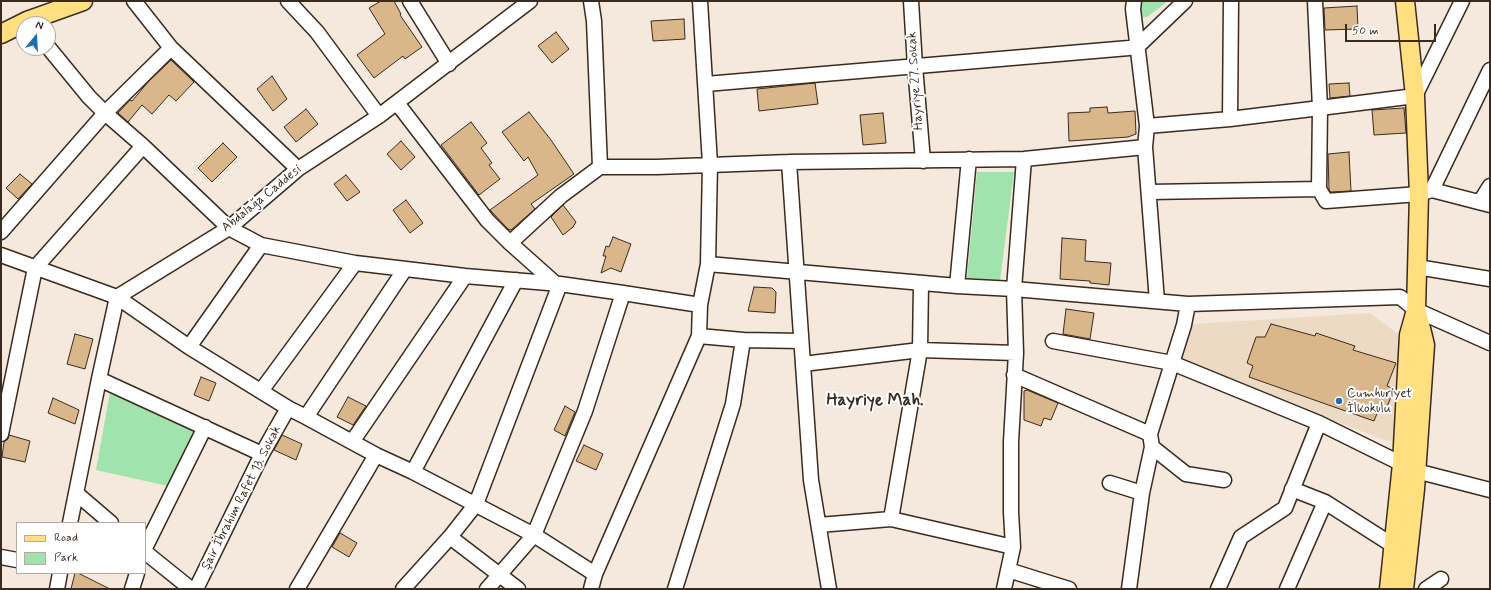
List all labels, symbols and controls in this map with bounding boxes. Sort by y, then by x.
north arrow [16,16,56,56]
scale bar [1347,16,1438,42]
text: N [34,18,45,33]
text: 50 m [1352,23,1379,39]
street label: Hayriye 27. Sokak [905,31,927,131]
street label: Abdalağa Caddesi [219,162,305,236]
place label: Cumhuriyet İlkokulu [1347,386,1412,417]
district label: Hayriye Mah. [826,391,924,411]
marker: Cumhuriyet İlkokulu [1334,396,1344,406]
street label: Şair İbrahim Rafet 13. Sokak [199,423,285,573]
legend [16,522,146,574]
text: Road [54,530,78,546]
text: Park [54,550,78,566]

